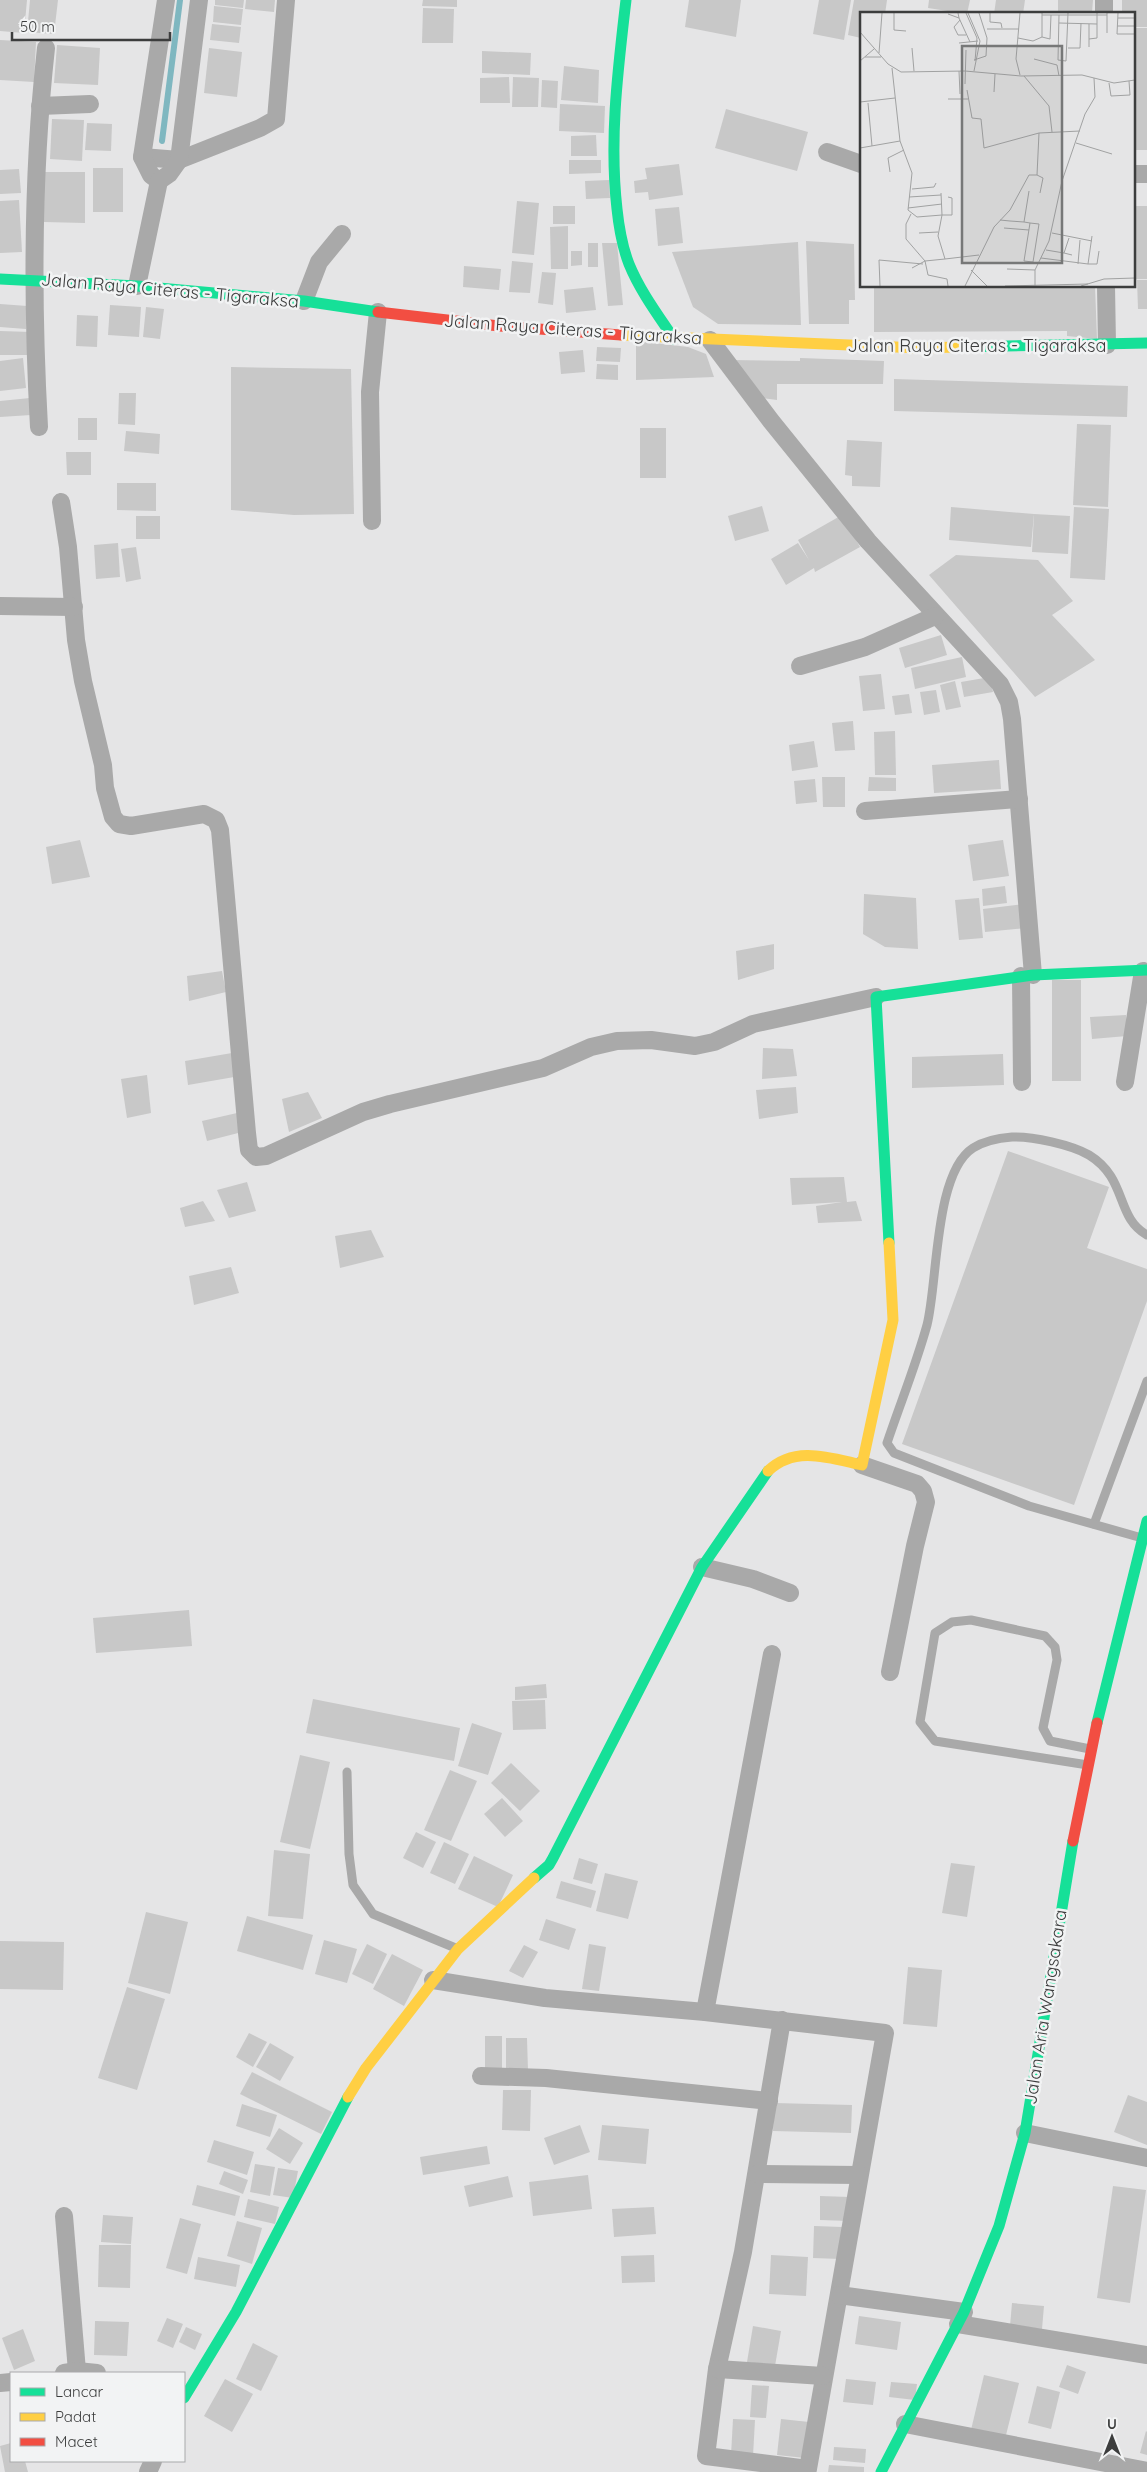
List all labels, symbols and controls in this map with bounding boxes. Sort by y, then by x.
scale bar [12,10,170,42]
inset map [860,12,1134,288]
text: 50 m [20,17,55,36]
street label: Jalan Raya Citeras - Tigaraksa [40,267,300,313]
street label: Jalan Raya Citeras - Tigaraksa [443,309,703,349]
street label: Jalan Raya Citeras - Tigaraksa [848,334,1106,357]
street label: Jalan Aria Wangsakara [1018,1908,1072,2106]
legend [10,2372,185,2462]
text: Lancar [55,2382,104,2401]
text: Padat [55,2407,96,2426]
north arrow [1087,2412,1137,2462]
text: U [1107,2415,1117,2433]
text: Macet [55,2432,98,2451]

